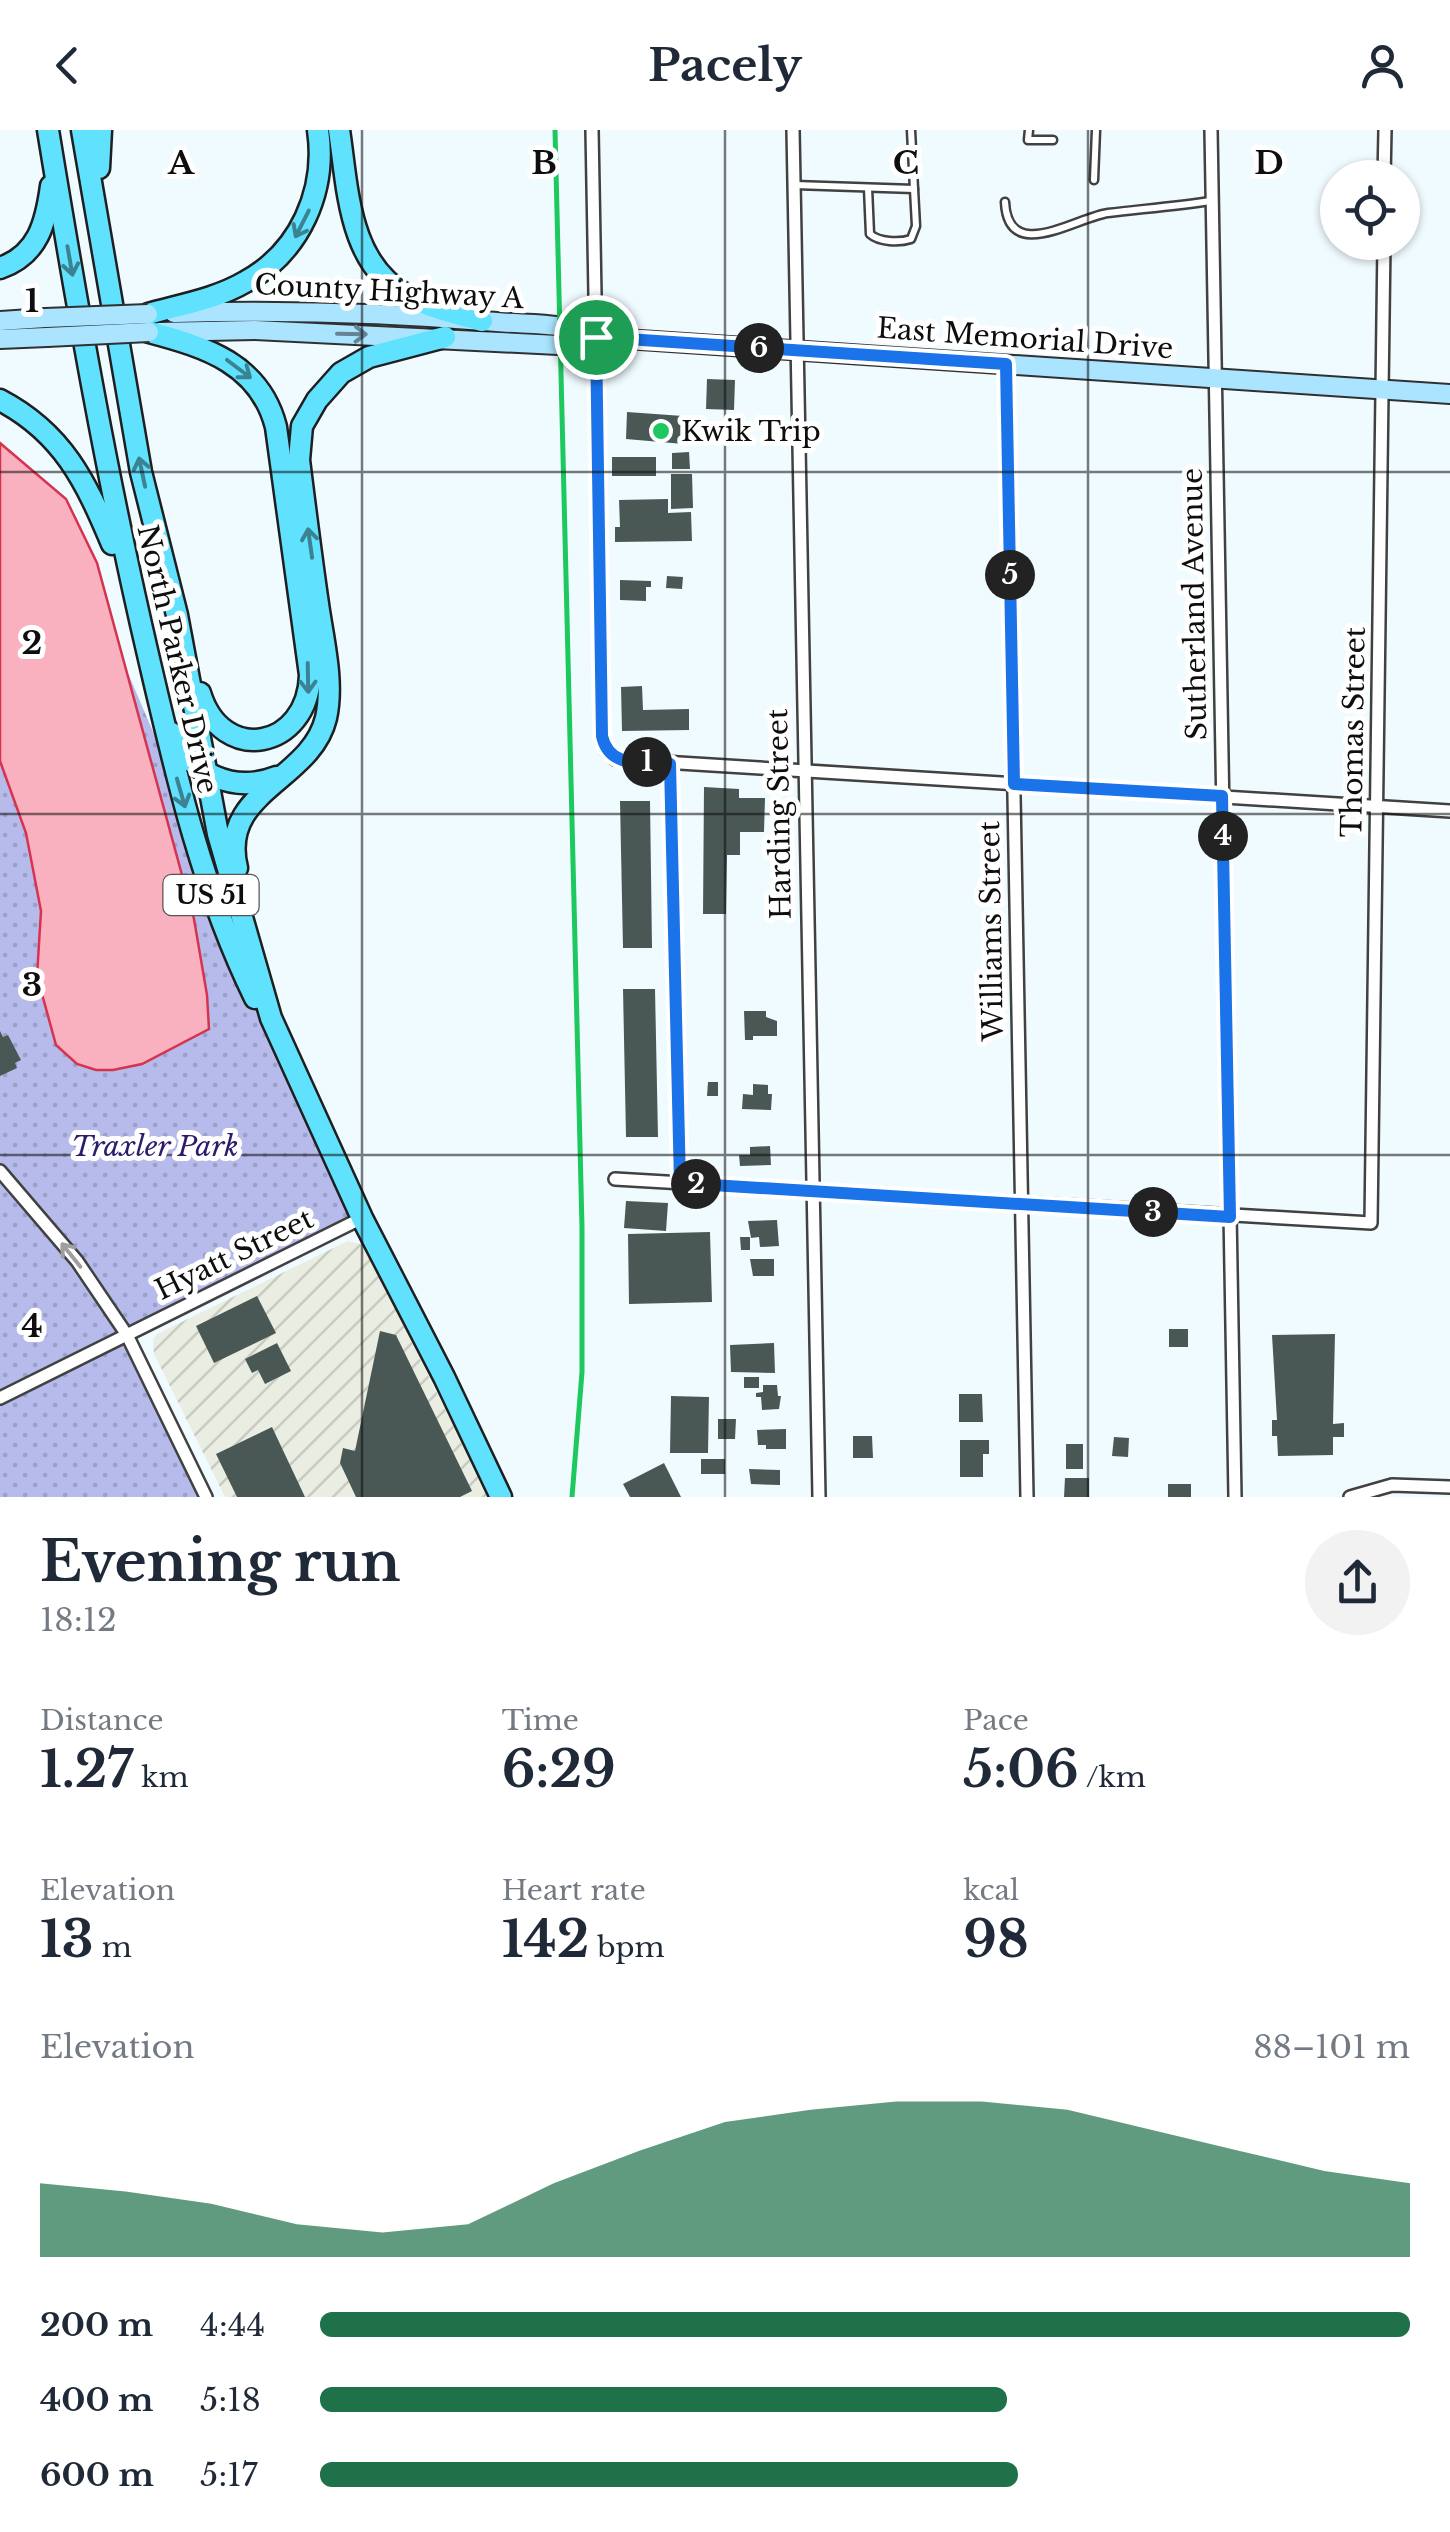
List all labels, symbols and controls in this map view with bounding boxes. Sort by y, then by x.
text: Pacely [648,37,802,93]
icon: back [40,38,95,93]
icon: person [1355,38,1410,93]
text: A [167,143,195,183]
text: B [531,143,557,183]
text: C [893,143,919,183]
text: D [1254,143,1284,183]
map controls [1320,160,1420,260]
button: locate [1320,160,1420,260]
one-way arrow [292,208,311,238]
one-way arrow [61,244,80,276]
street label: County Highway A [253,267,525,316]
text: 1 [25,281,39,321]
pin [554,295,639,380]
icon: arrive [569,310,624,365]
street label: East Memorial Drive [876,311,1174,366]
pin: 6 [734,323,784,373]
one-way arrow [335,324,367,343]
text: 6 [750,330,768,365]
one-way arrow [225,358,252,379]
place label: Kwik Trip [681,414,821,449]
marker: Kwik Trip [650,420,672,442]
one-way arrow [132,457,151,489]
street label: Sutherland Avenue [1175,467,1214,740]
street label: North Parker Drive [130,521,225,797]
one-way arrow [300,527,318,559]
pin: 5 [985,550,1035,600]
text: 5 [1002,557,1018,592]
text: 2 [22,623,42,663]
street label: Thomas Street [1334,626,1373,838]
one-way arrow [299,662,318,694]
street label: Harding Street [760,708,799,920]
pin: 1 [622,737,672,787]
text: 1 [641,744,653,779]
one-way arrow [172,777,191,809]
pin: 4 [1198,811,1248,861]
text: 4 [1214,818,1232,853]
street label: Williams Street [972,820,1011,1043]
road number: US 51 [164,875,258,915]
text: 3 [22,965,42,1005]
park label: Traxler Park [71,1129,239,1164]
pin: 2 [671,1159,721,1209]
text: 2 [687,1166,705,1201]
pin: 3 [1128,1187,1178,1237]
text: 3 [1144,1194,1162,1229]
street label: Hyatt Street [149,1201,319,1308]
one-way arrow [60,1242,82,1268]
text: 4 [21,1306,43,1346]
text: Evening run [40,1528,400,1596]
button: share [1305,1530,1410,1635]
text: 18:12 [40,1600,117,1640]
text: Distance [40,1703,163,1738]
text: Time [502,1703,579,1738]
text: Pace [963,1703,1029,1738]
text: 1.27 [40,1738,133,1801]
text: 6:29 [502,1738,616,1801]
text: 5:06 [963,1738,1079,1801]
text: km [133,1760,189,1795]
text: /km [1079,1760,1146,1795]
text: Elevation [40,1873,175,1908]
text: Heart rate [502,1873,646,1908]
text: kcal [963,1873,1019,1908]
text: 13 [40,1908,94,1971]
text: 142 [502,1908,589,1971]
text: 98 [963,1908,1029,1971]
text: m [94,1930,132,1965]
text: bpm [589,1930,665,1965]
text: Elevation [40,2027,194,2067]
text: 88–101 m [1253,2027,1410,2067]
text: 200 m [40,2305,153,2345]
text: 4:44 [200,2305,265,2345]
text: 400 m [40,2380,153,2420]
text: 5:18 [200,2380,261,2420]
text: 600 m [40,2455,154,2495]
text: 5:17 [200,2455,258,2495]

